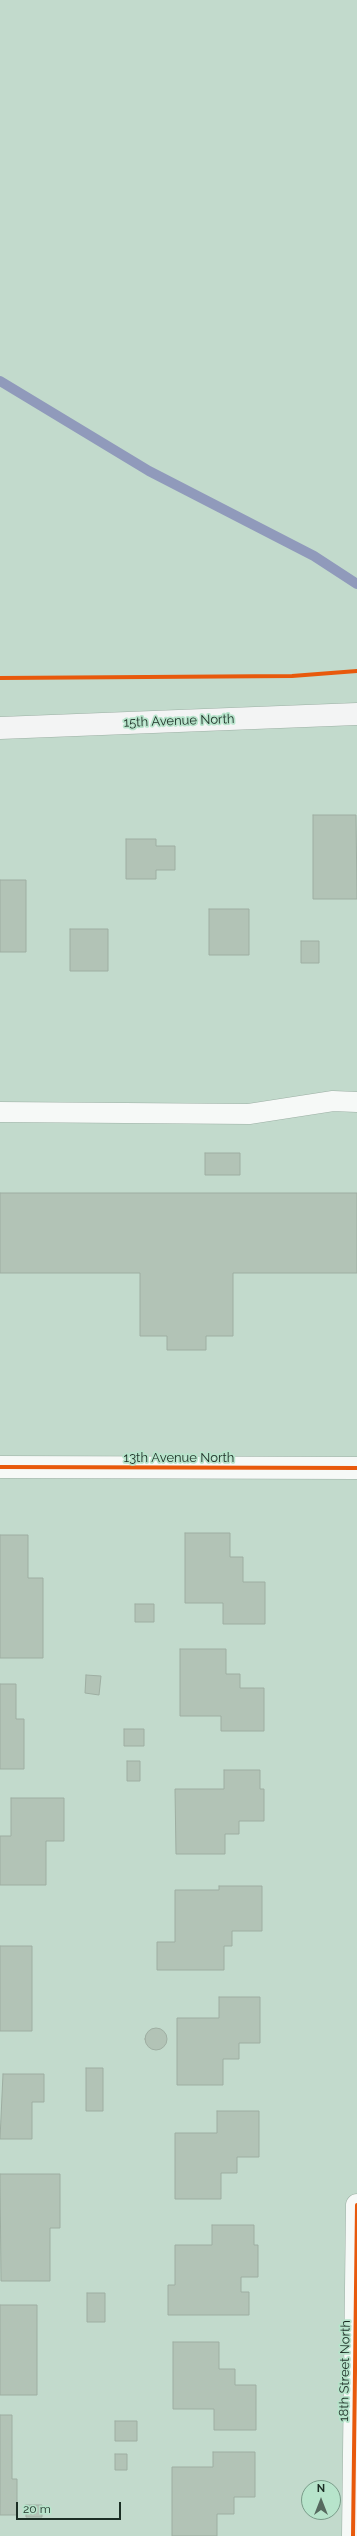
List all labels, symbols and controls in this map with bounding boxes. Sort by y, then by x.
street label: 15th Avenue North [123,711,235,731]
street label: 13th Avenue North [124,1450,234,1466]
street label: 18th Street North [336,2320,354,2422]
north arrow [301,2480,341,2520]
text: N [317,2482,325,2495]
scale bar [18,2494,123,2520]
text: 20 m [23,2502,51,2516]

